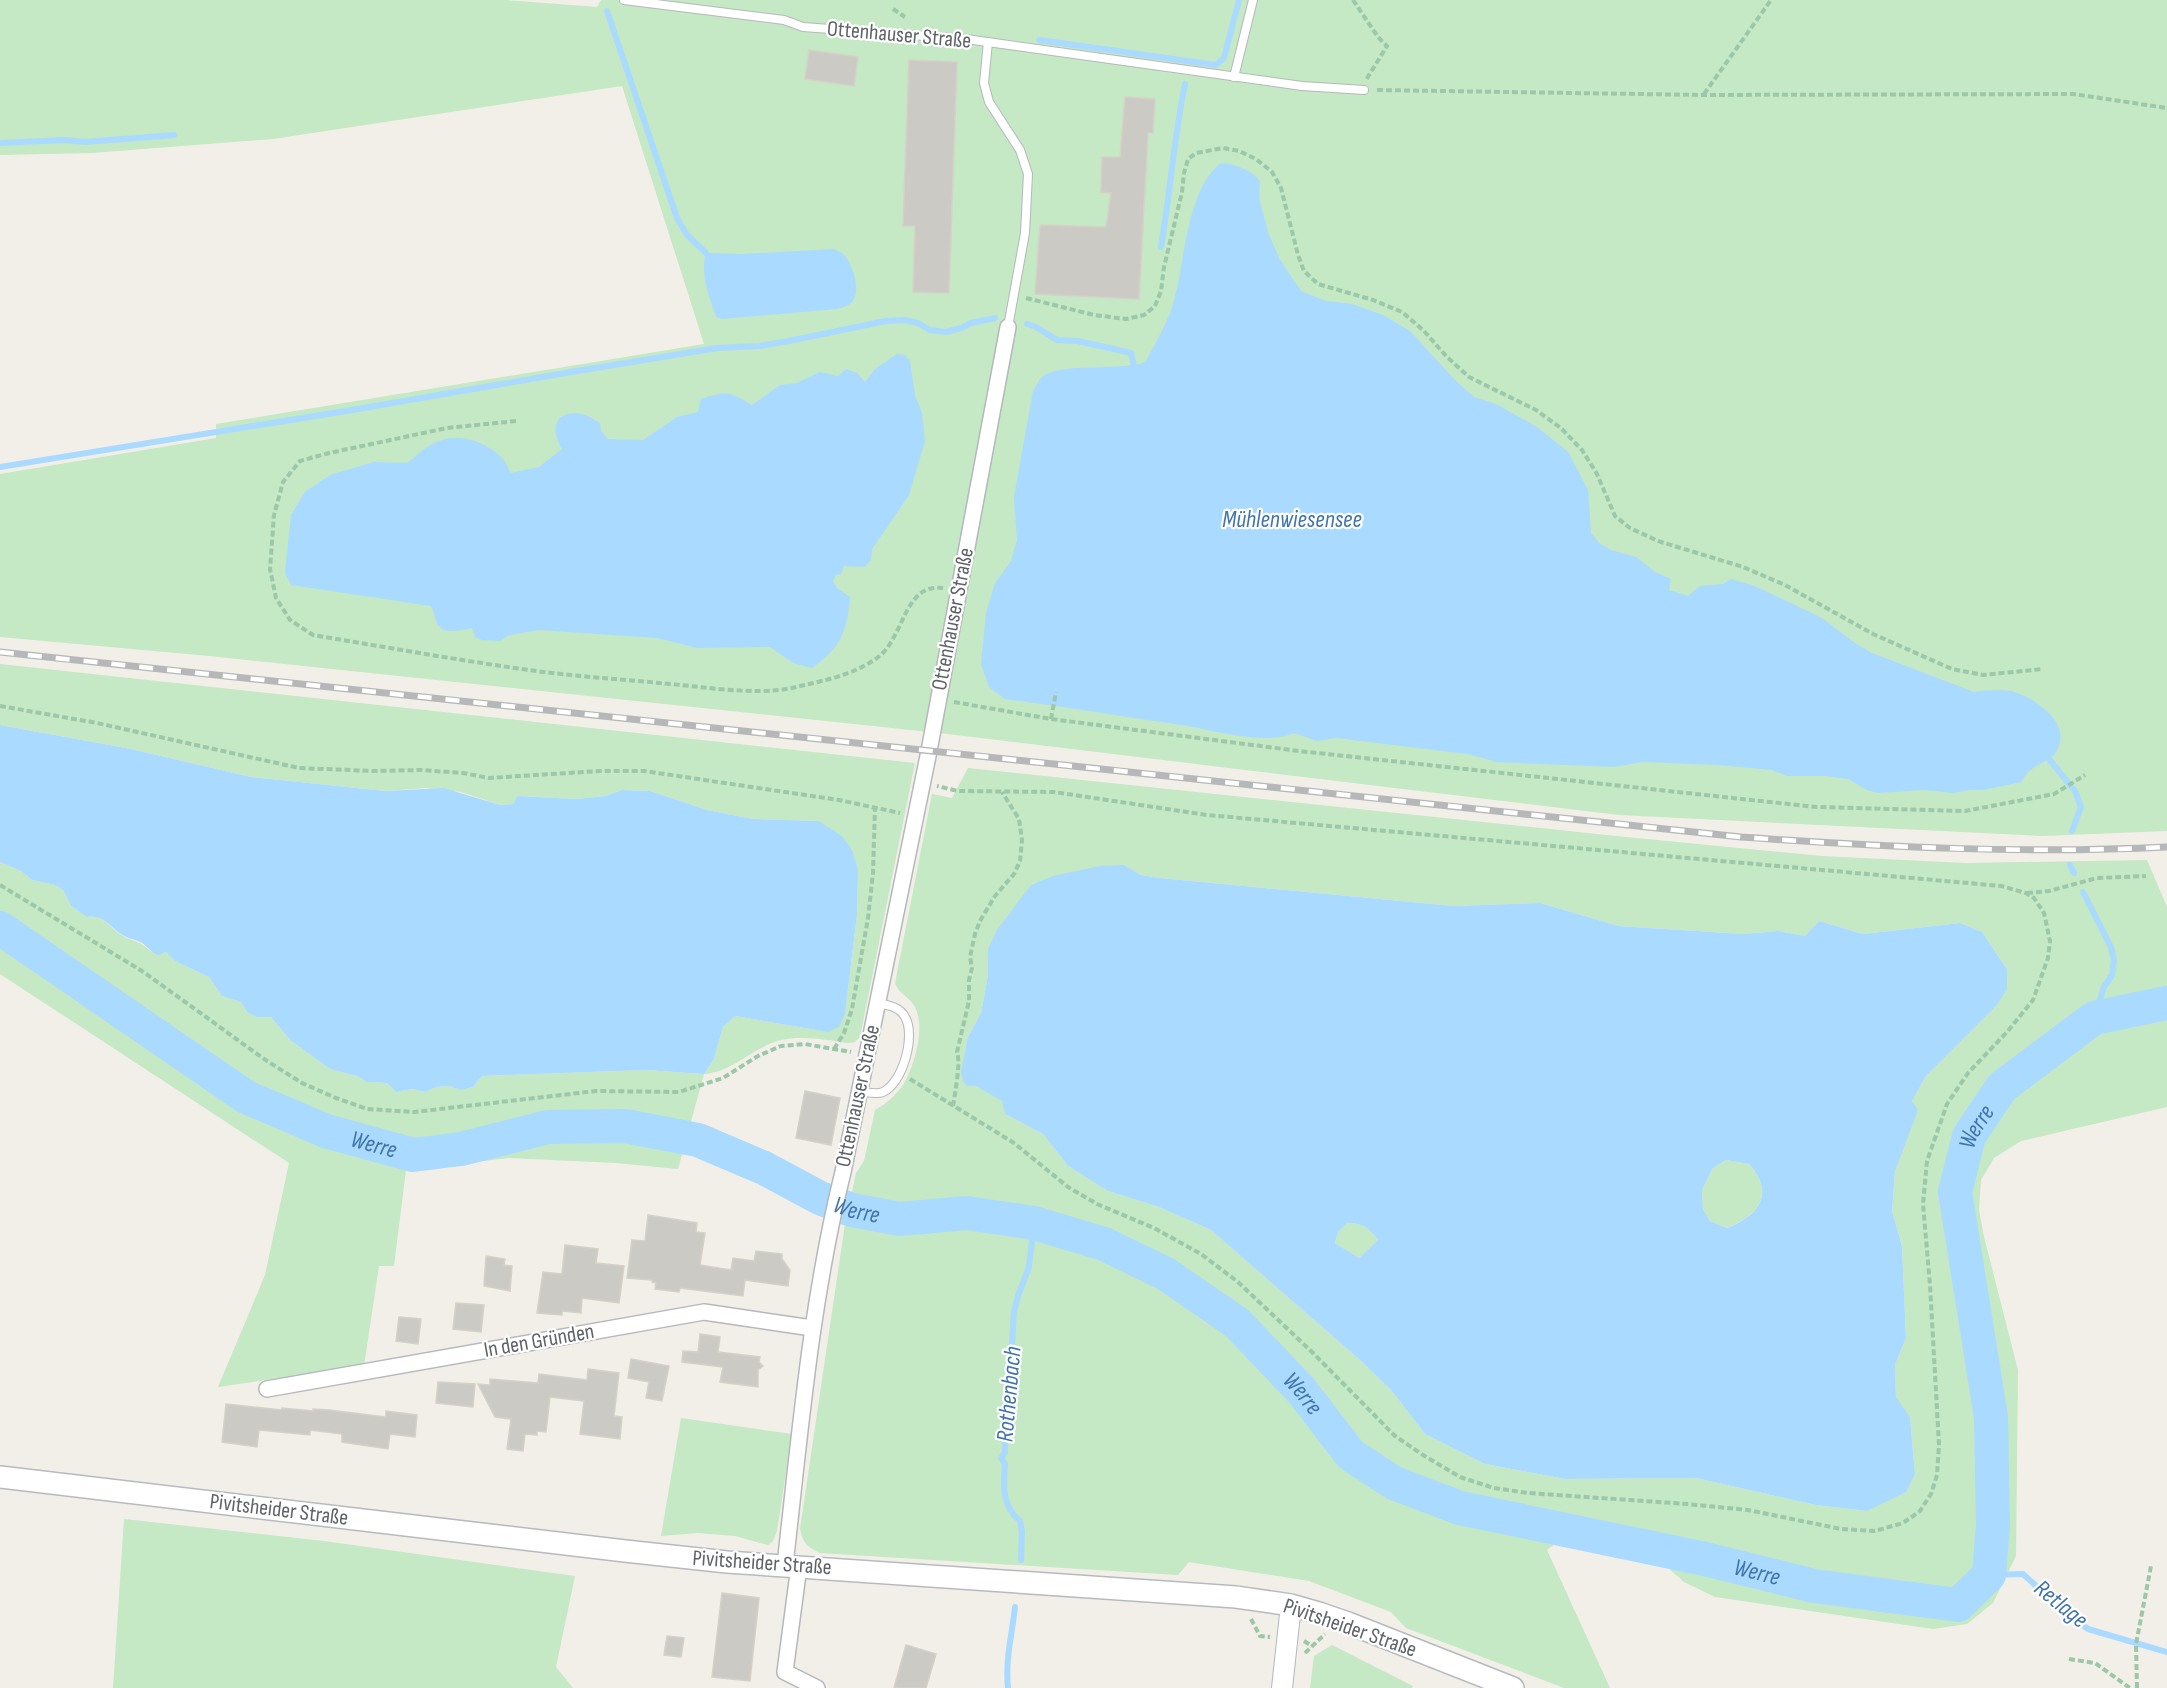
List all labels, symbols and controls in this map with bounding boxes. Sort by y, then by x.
street label: Ottenhauser Straße [826,15,972,55]
water label: Mühlenwiesensee [1222,505,1362,534]
street label: Ottenhauser Straße [926,545,980,693]
street label: Ottenhauser Straße [830,1022,886,1170]
water label: Werre [1952,1099,2000,1151]
water label: Werre [347,1124,400,1164]
water label: Werre [829,1190,882,1229]
street label: In den Gründen [482,1318,596,1364]
water label: Rothenbach [990,1345,1028,1443]
water label: Werre [1277,1366,1329,1420]
street label: Pivitsheider Straße [208,1488,350,1532]
street label: Pivitsheider Straße [692,1545,832,1581]
water label: Werre [1731,1552,1783,1592]
water label: Retlage [2028,1574,2094,1634]
street label: Pivitsheider Straße [1280,1593,1420,1663]

